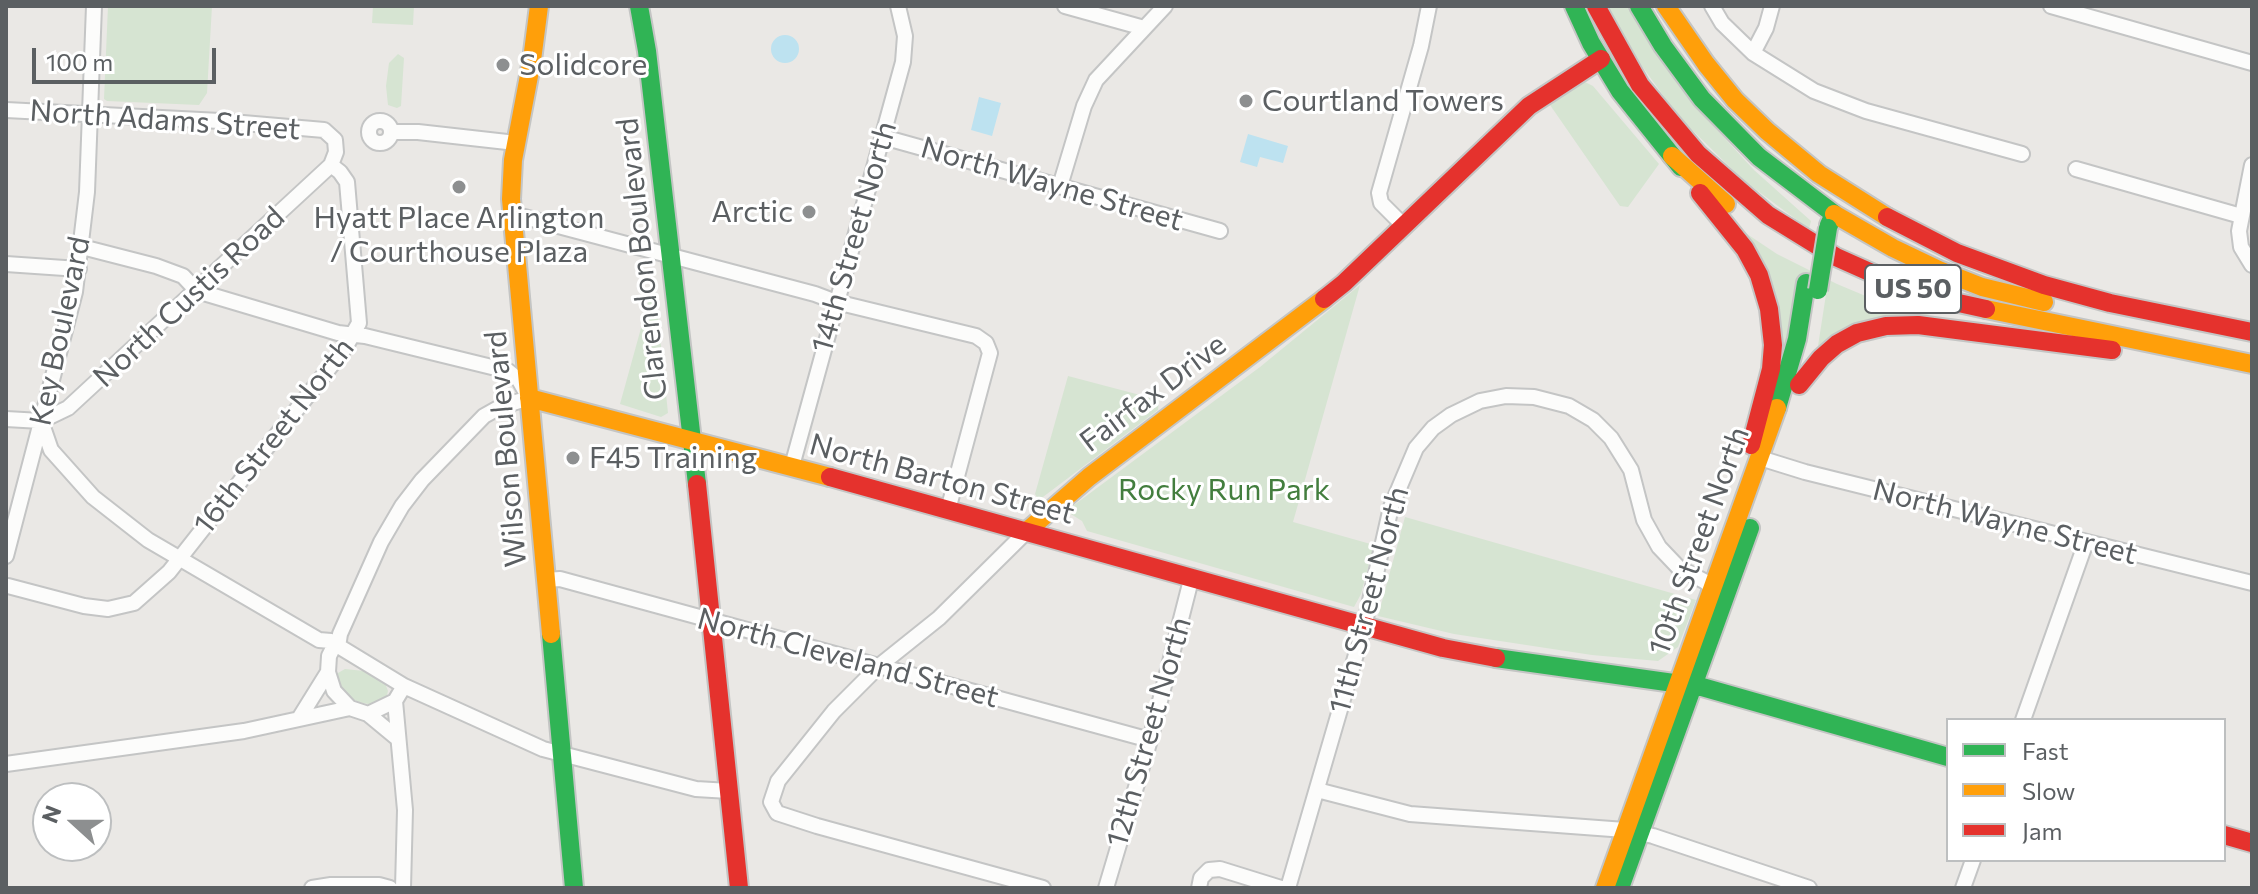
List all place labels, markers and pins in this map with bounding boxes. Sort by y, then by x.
place label: Solidcore [519,47,647,83]
marker: Solidcore [494,56,512,74]
place label: Courtland Towers [1262,83,1504,119]
marker: Courtland Towers [1237,92,1255,110]
marker: Hyatt Place Arlington / Courthouse Plaza [450,178,468,196]
place label: Arctic [711,194,793,230]
place label: Hyatt Place Arlington / Courthouse Plaza [314,200,604,270]
marker: Arctic [800,203,818,221]
place label: F45 Training [589,440,757,476]
marker: F45 Training [564,449,582,467]

